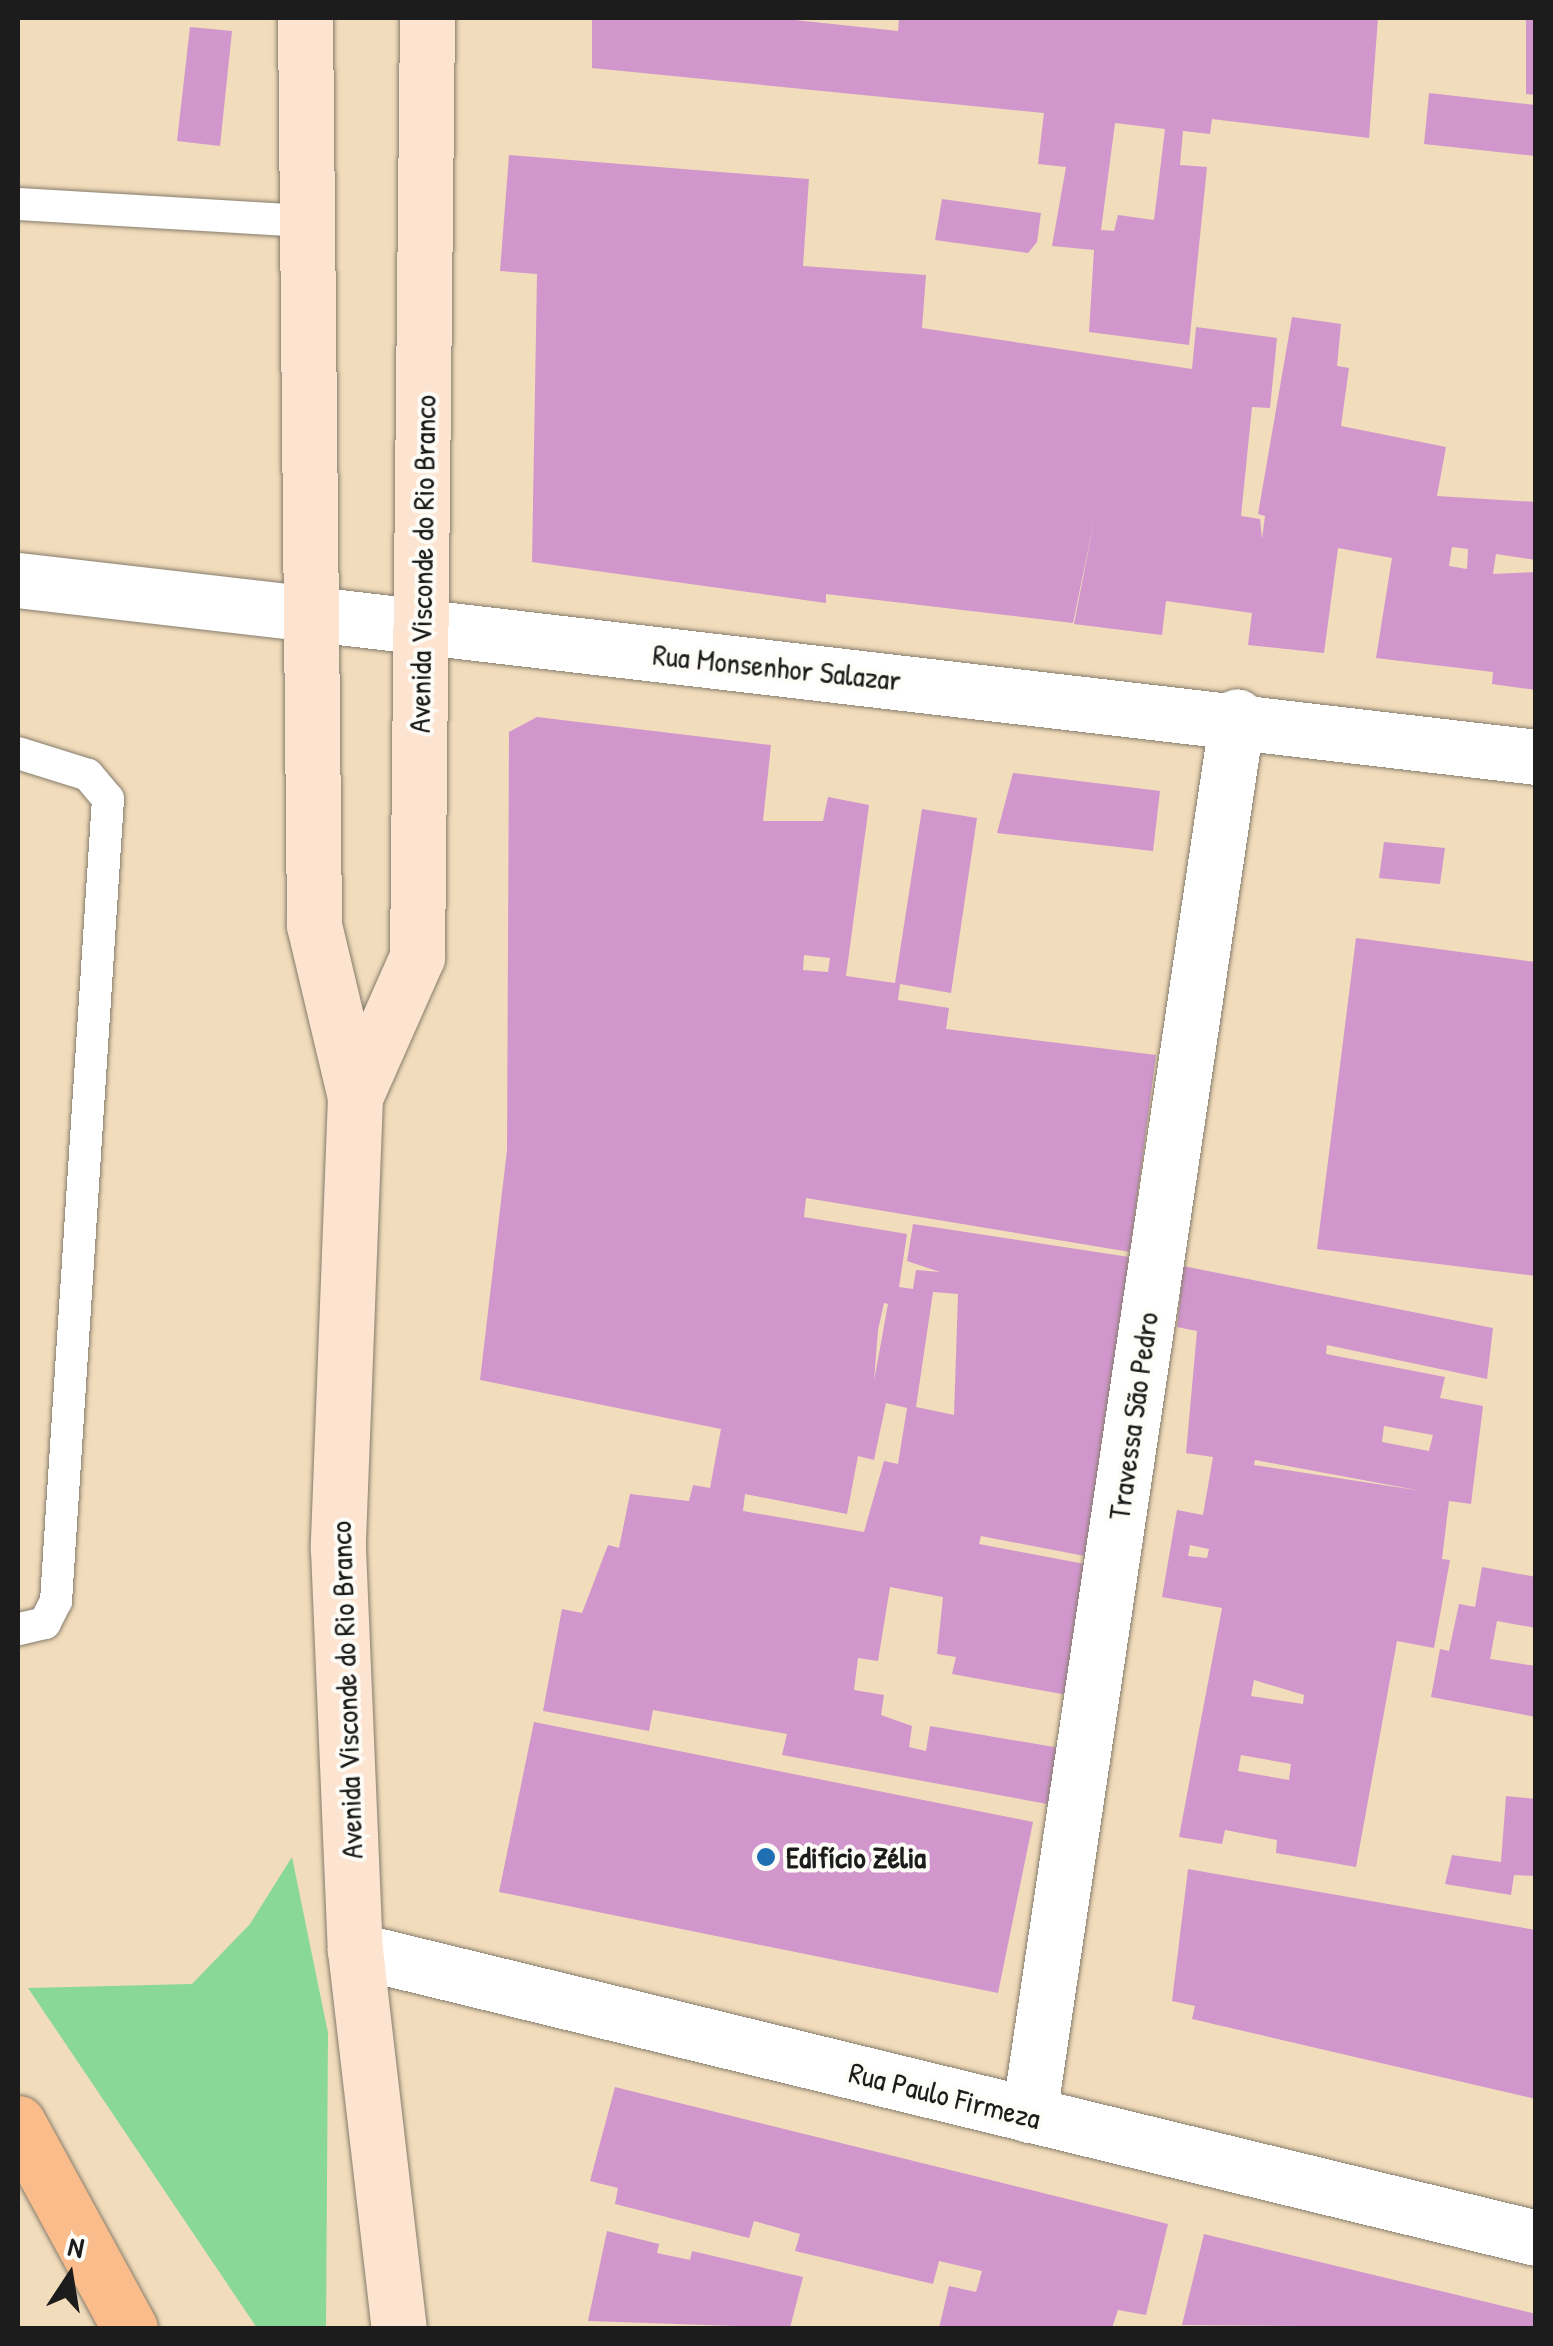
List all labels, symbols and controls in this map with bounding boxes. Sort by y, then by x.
street label: Avenida Visconde do Rio Branco [401,395,443,733]
street label: Rua Monsenhor Salazar [651,636,903,698]
street label: Travessa São Pedro [1101,1310,1165,1522]
street label: Avenida Visconde do Rio Branco [322,1520,370,1860]
place label: Edifício Zélia [786,1839,926,1875]
marker: Edifício Zélia [755,1846,777,1868]
street label: Rua Paulo Firmeza [846,2054,1044,2136]
north arrow [20,2226,120,2326]
text: N [65,2227,87,2267]

